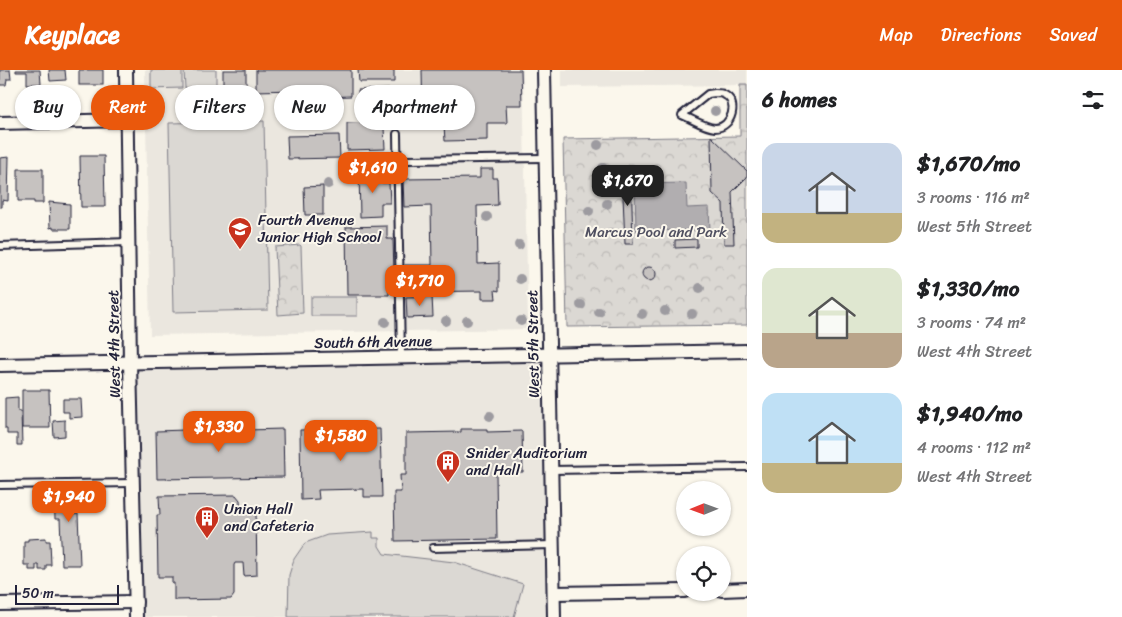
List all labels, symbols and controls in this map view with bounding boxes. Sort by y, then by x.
text: Keyplace [25,14,120,56]
text: Map [880,19,913,51]
text: Directions [941,19,1022,51]
text: Saved [1050,19,1097,51]
text: 6 homes [762,81,837,119]
chip: Buy [15,85,81,130]
chip: Rent [91,85,165,130]
chip: Filters [175,85,264,130]
chip: New [274,85,344,130]
chip: Apartment [354,85,475,130]
icon: filters [1079,86,1107,114]
text: $1,670/mo [917,145,1020,183]
pin: $1,610 [332,152,414,194]
text: $1,610 [349,153,397,182]
icon: home [802,163,862,223]
pin: $1,670 [587,164,669,207]
text: $1,670 [603,166,653,195]
text: 3 rooms · 116 m² [917,183,1030,212]
place label: Fourth Avenue Junior High School [257,207,382,250]
text: West 5th Street [917,212,1032,241]
school or university icon: Fourth Avenue Junior High School [227,216,253,250]
park label: Marcus Pool and Park [585,219,727,245]
pin: $1,710 [379,264,461,307]
text: $1,710 [396,266,444,295]
text: $1,330/mo [917,270,1019,308]
icon: home [802,288,862,348]
street label: West 4th Street [100,289,128,398]
street label: West 5th Street [519,289,547,398]
text: 3 rooms · 74 m² [917,308,1026,337]
street label: South 6th Avenue [314,328,432,356]
text: West 4th Street [917,337,1032,366]
text: $1,940/mo [917,395,1022,433]
pin: $1,330 [178,410,260,453]
text: $1,330 [194,412,244,441]
icon: home [802,413,862,473]
pin: $1,580 [300,420,382,462]
text: $1,580 [315,421,367,450]
text: 4 rooms · 112 m² [917,433,1031,462]
place label: Snider Auditorium and Hall [466,440,588,483]
building icon: Snider Auditorium and Hall [435,449,461,483]
text: West 4th Street [917,462,1032,491]
pin: $1,940 [28,480,110,523]
north arrow [676,481,731,536]
map controls [676,481,731,601]
text: $1,940 [43,482,95,511]
place label: Union Hall and Cafeteria [224,496,315,539]
building icon: Union Hall and Cafeteria [194,505,220,539]
button: locate [676,546,731,601]
text: 50 m [22,581,54,606]
scale bar [15,582,119,605]

